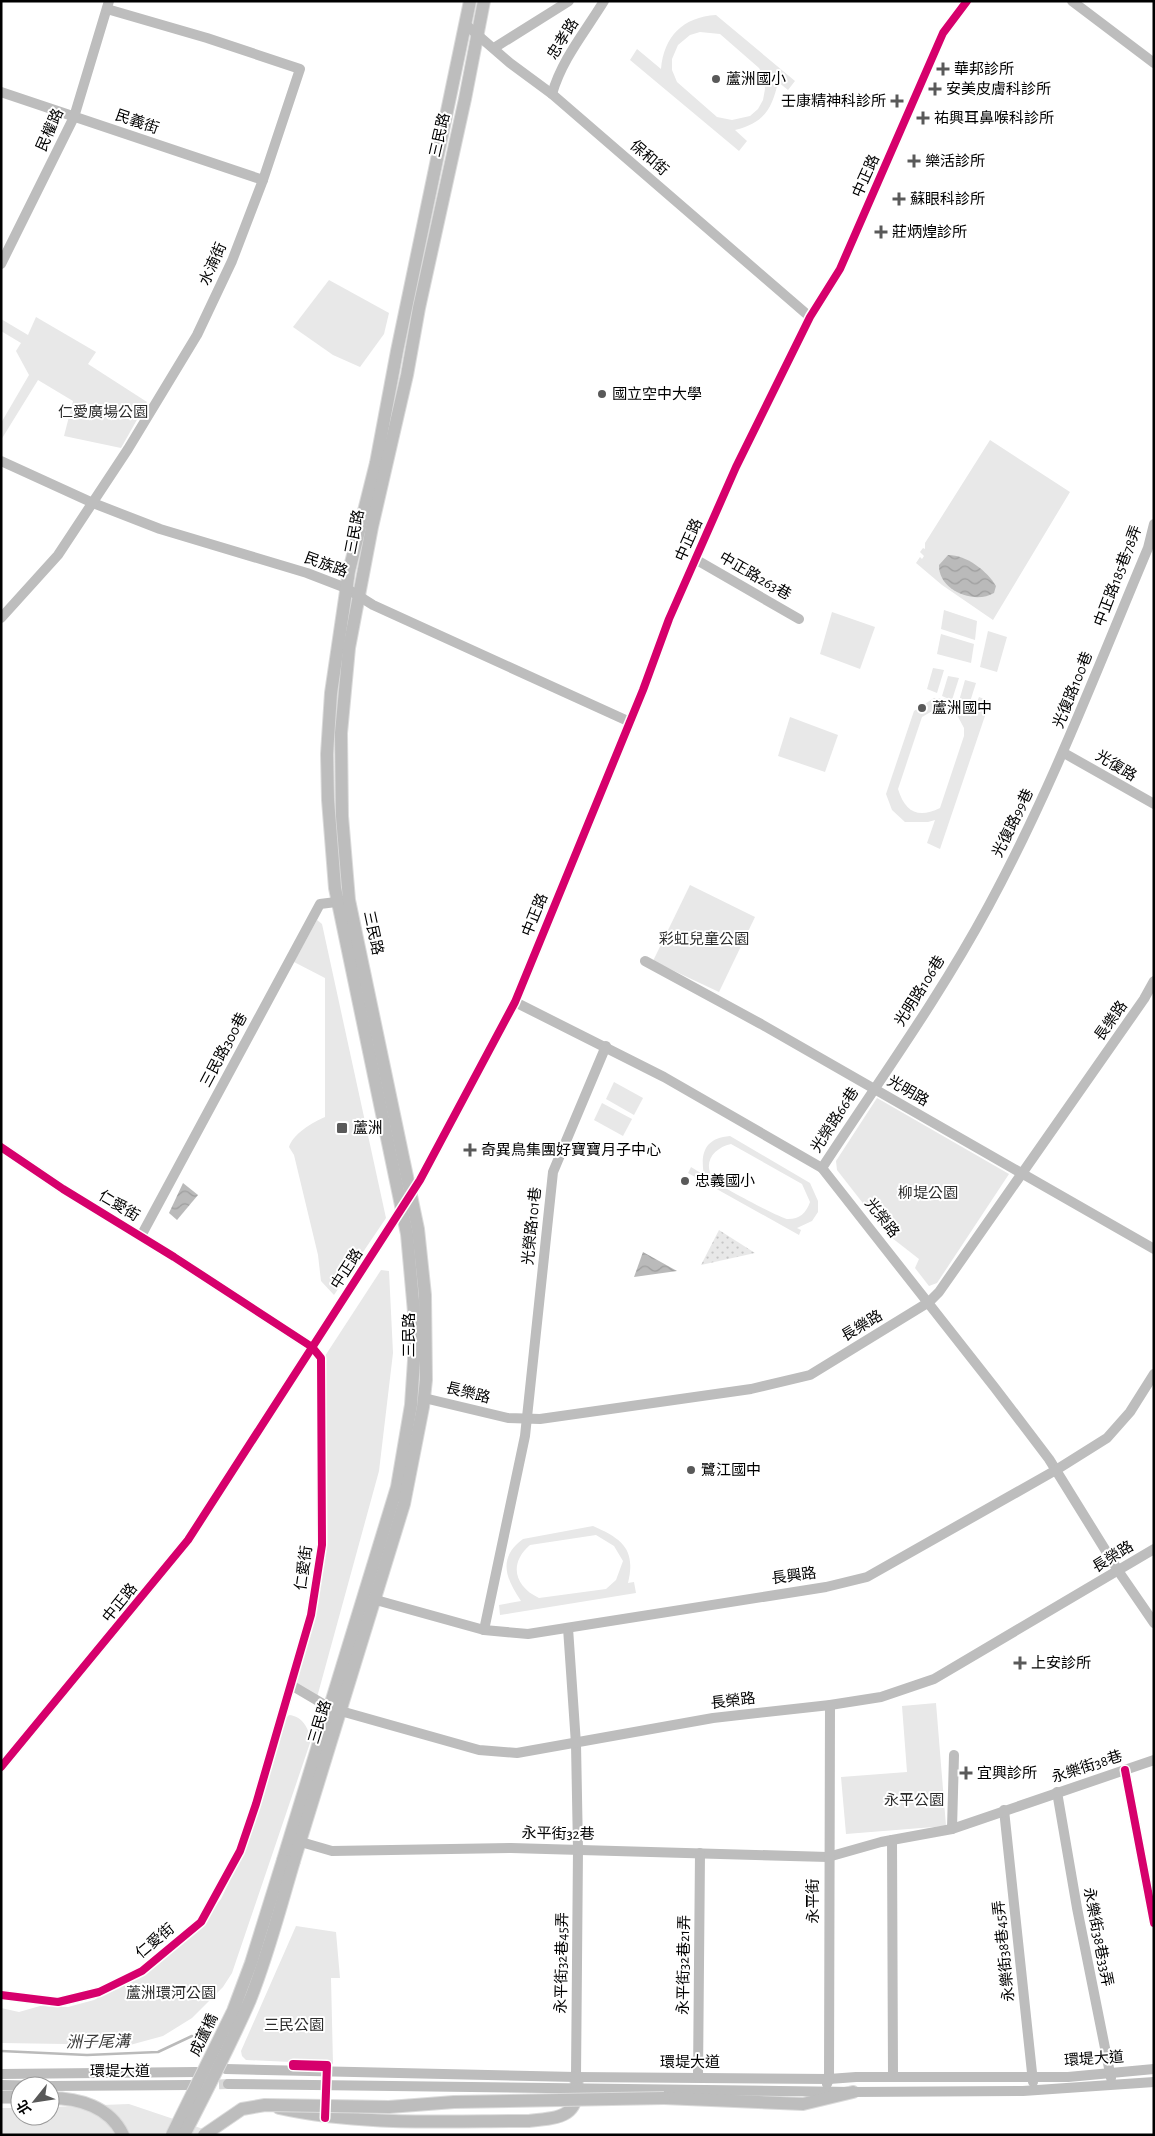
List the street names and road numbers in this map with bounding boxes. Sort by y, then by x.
street label: 忠孝路 [544,15,581,62]
street label: 民權路 [33,106,66,154]
street label: 民義街 [113,107,161,136]
street label: 三民路 [427,111,452,159]
street label: 保和街 [627,137,672,178]
street label: 中正路 [849,152,882,200]
street label: 水湳街 [196,240,229,288]
street label: 三民路 [342,508,367,556]
street label: 中正路 [672,516,705,564]
street label: 中正路185巷78弄 [1091,523,1144,629]
street label: 民族路 [302,549,350,580]
street label: 中正路263巷 [717,549,794,603]
street label: 光復路100巷 [1050,649,1095,730]
street label: 光復路 [1093,747,1140,784]
street label: 光復路99巷 [989,786,1036,860]
street label: 中正路 [519,891,550,939]
street label: 三民路 [361,909,386,957]
street label: 光明路106巷 [892,953,948,1029]
street label: 長樂路 [1091,998,1130,1044]
street label: 三民路300巷 [197,1010,250,1090]
street label: 光明路 [885,1072,932,1109]
street label: 光榮路66巷 [808,1084,861,1155]
street label: 光榮路101巷 [519,1186,544,1266]
street label: 仁愛街 [96,1187,143,1224]
street label: 光榮路 [862,1195,903,1240]
street label: 中正路 [328,1245,366,1292]
street label: 長樂路 [838,1307,885,1344]
street label: 三民路 [401,1312,417,1358]
street label: 長樂路 [444,1379,492,1406]
street label: 長榮路 [1089,1538,1136,1575]
street label: 仁愛街 [292,1545,315,1591]
street label: 長興路 [771,1564,817,1587]
street label: 中正路 [99,1580,140,1625]
street label: 長榮路 [710,1690,756,1711]
street label: 三民路 [305,1698,334,1746]
street label: 永樂街38巷 [1050,1748,1124,1785]
street label: 永平街32巷 [521,1825,595,1842]
street label: 永平街 [805,1878,821,1924]
street label: 永樂街38巷33弄 [1081,1886,1116,1988]
street label: 永樂街38巷45弄 [990,1900,1017,2003]
street label: 永平街32巷45弄 [553,1912,570,2014]
street label: 永平街32巷21弄 [675,1915,692,2015]
street label: 仁愛街 [132,1920,177,1961]
street label: 成蘆橋 [186,2011,221,2059]
street label: 環堤大道 [1063,2048,1124,2069]
street label: 環堤大道 [660,2054,720,2070]
street label: 環堤大道 [90,2063,150,2079]

